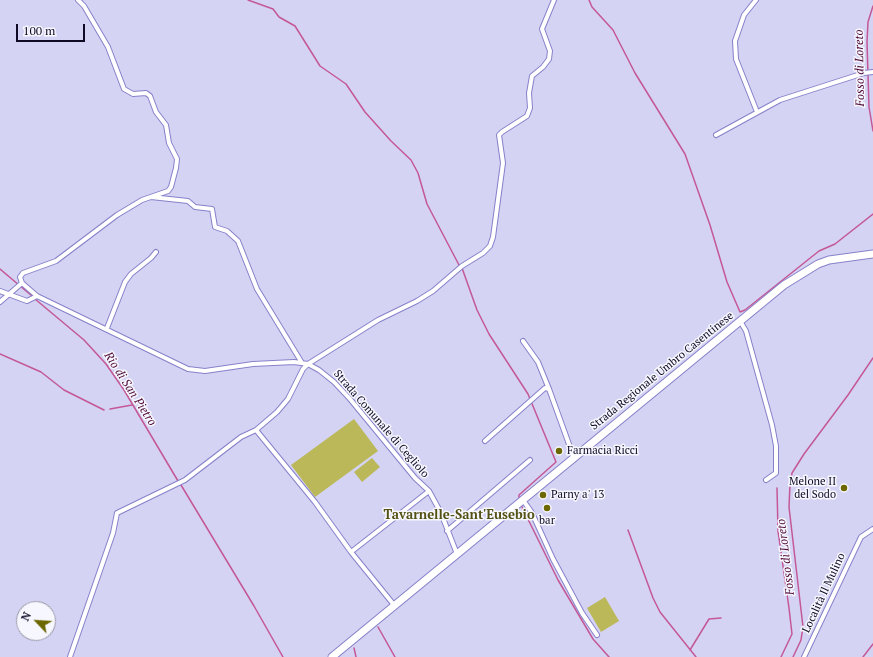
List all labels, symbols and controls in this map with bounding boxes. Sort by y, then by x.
scale bar [18,16,87,42]
text: 100 m [23,23,55,38]
water label: Fosso di Loreto [852,29,868,107]
street label: Strada Regionale Umbro Casentinese [588,309,736,433]
water label: Rio di San Pietro [101,349,159,429]
street label: Strada Comunale di Cegliolo [331,367,431,481]
place label: Farmacia Ricci [567,444,638,458]
marker: Farmacia Ricci [554,446,564,456]
place label: Melone II del Sodo [789,475,836,501]
marker: Melone II del Sodo [839,483,849,493]
place label: Parny a' 13 [551,488,604,502]
marker: Parny a' 13 [538,490,548,500]
marker: bar [542,503,552,513]
district label: Tavarnelle-Sant'Eusebio [383,507,535,523]
place label: bar [539,514,555,528]
water label: Fosso di Loreto [774,518,798,596]
street label: Località Il Mulino [800,551,848,635]
north arrow [16,601,56,641]
text: N [18,610,34,623]

